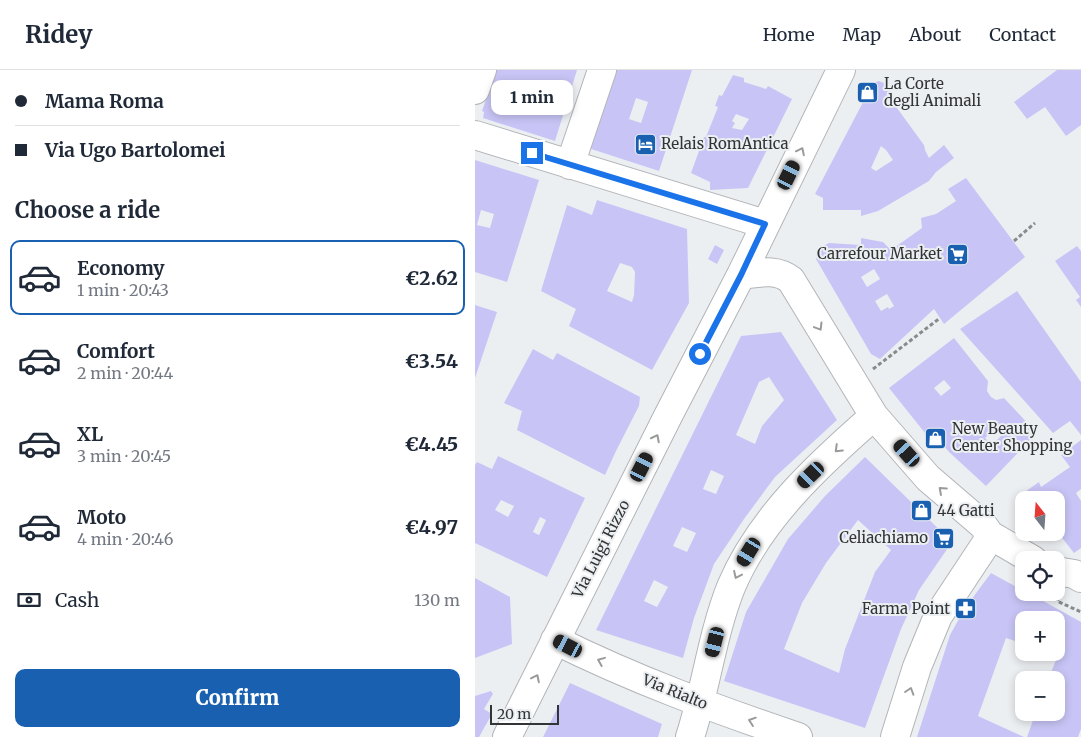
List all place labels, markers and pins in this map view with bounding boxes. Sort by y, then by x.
place label: La Corte degli Animali [884,74,981,110]
shop icon: La Corte degli Animali [856,81,880,105]
hotel icon: Relais RomAntica [633,132,657,156]
place label: Relais RomAntica [661,134,788,153]
supermarket icon: Carrefour Market [946,242,970,266]
place label: Carrefour Market [817,244,942,263]
place label: New Beauty Center Shopping [952,419,1072,455]
shop icon: New Beauty Center Shopping [924,426,948,450]
shop icon: 44 Gatti [909,499,933,523]
place label: 44 Gatti [937,501,995,520]
supermarket icon: Celiachiamo [932,526,956,550]
place label: Celiachiamo [839,528,928,547]
pharmacy icon: Farma Point [954,597,978,621]
place label: Farma Point [862,599,950,618]

